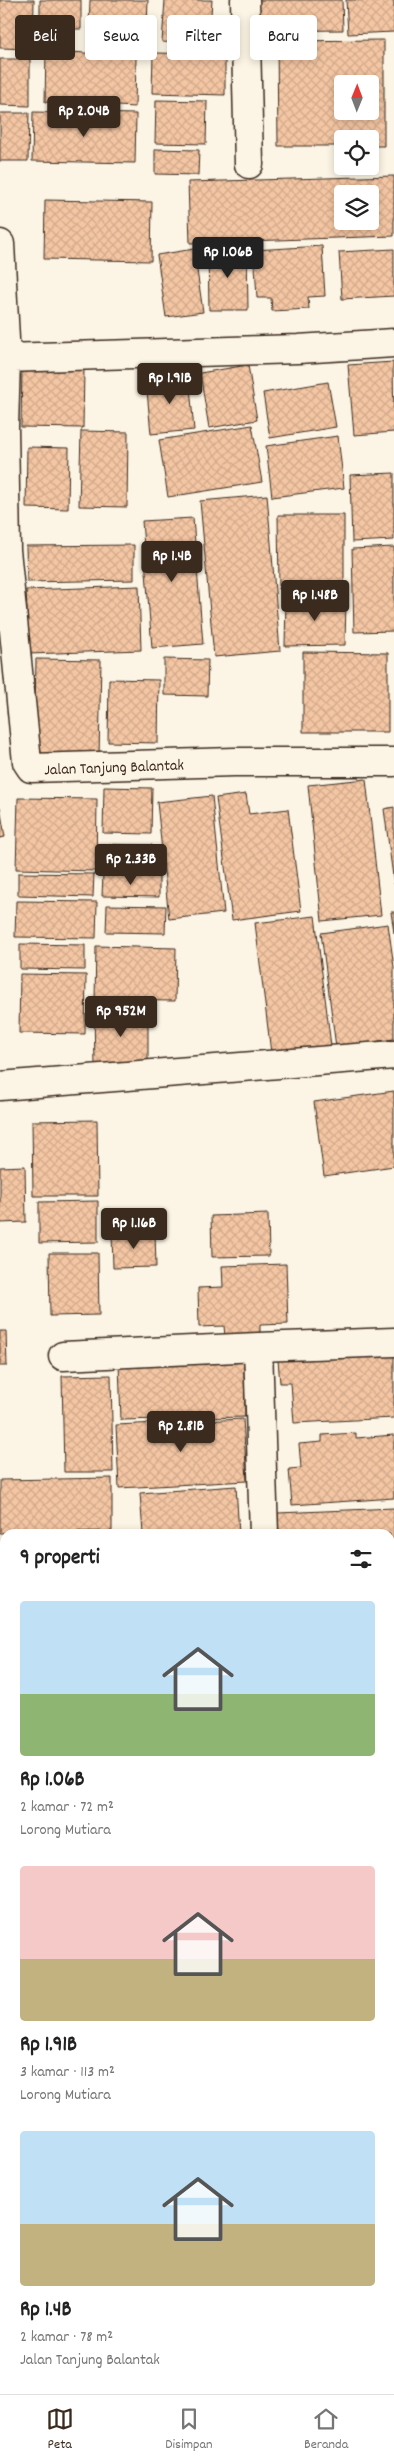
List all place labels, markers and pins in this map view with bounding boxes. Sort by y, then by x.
pin: Rp 2.04B [32,96,136,138]
pin: Rp 1.06B [176,236,280,279]
pin: Rp 1.91B [118,362,222,405]
pin: Rp 1.4B [126,540,218,583]
pin: Rp 1.48B [263,580,367,622]
pin: Rp 2.33B [79,844,183,886]
pin: Rp 952M [75,996,167,1038]
pin: Rp 1.16B [82,1208,186,1250]
pin: Rp 2.81B [129,1410,233,1453]

